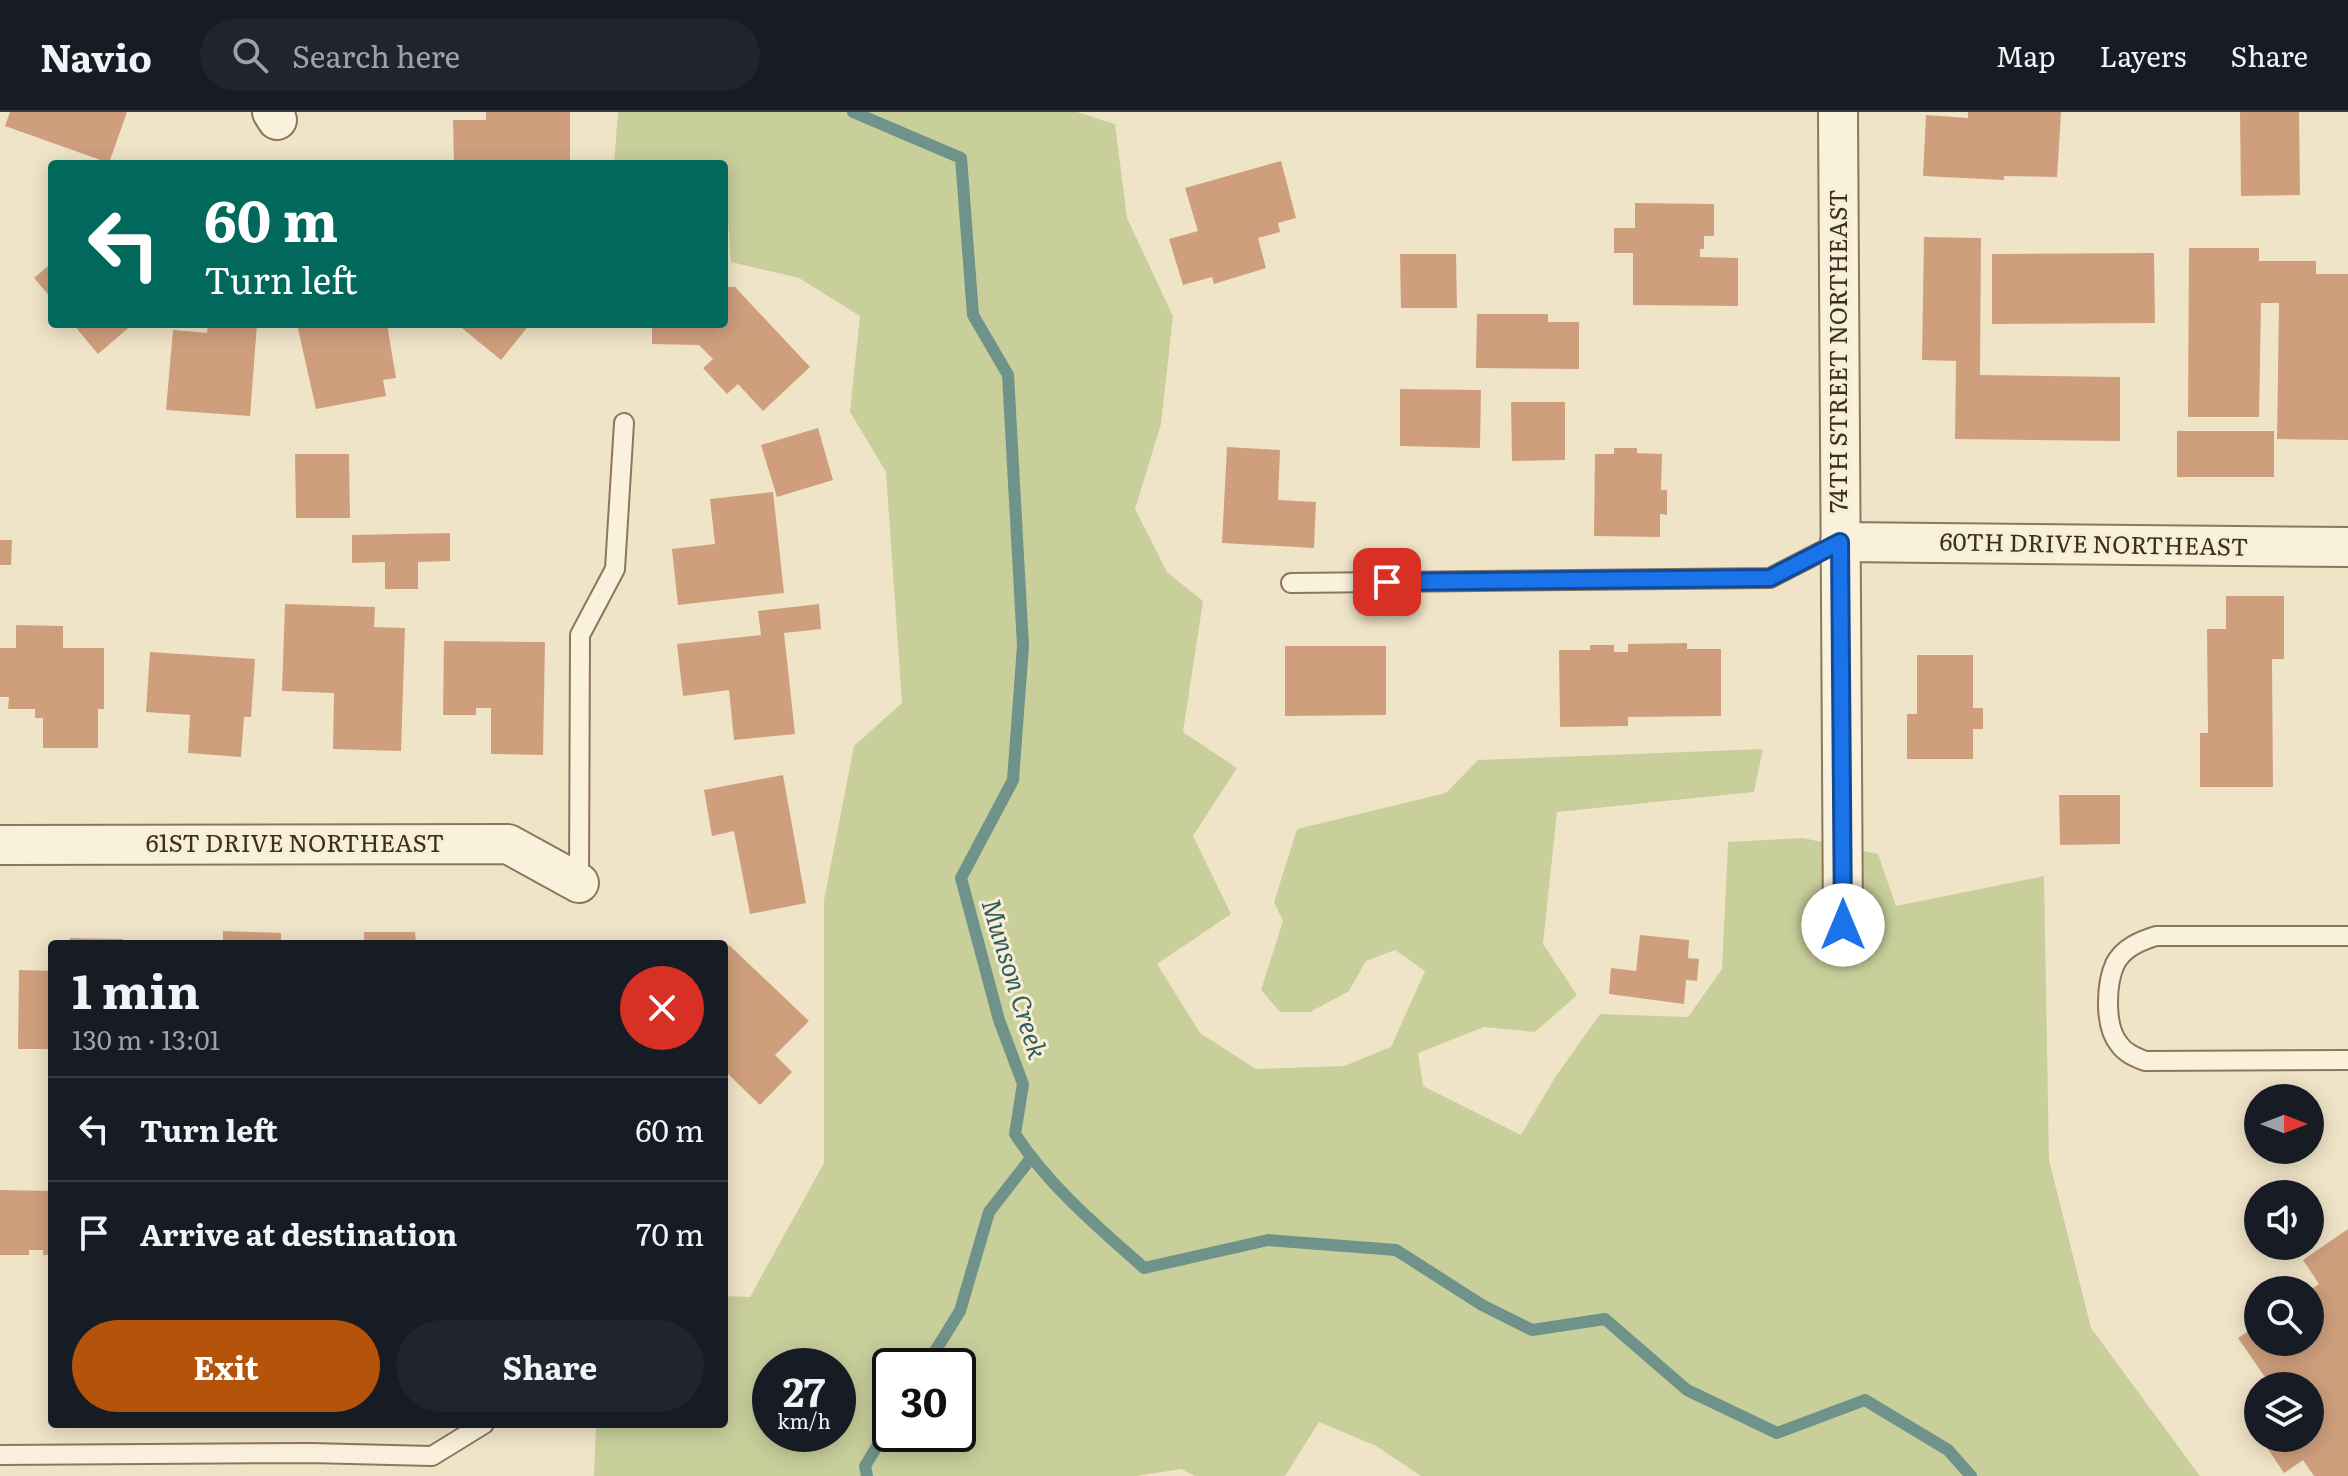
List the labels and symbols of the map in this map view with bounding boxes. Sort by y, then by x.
street label: 74TH STREET NORTHEAST [1819,189,1854,513]
street label: 60TH DRIVE NORTHEAST [1939,522,2249,563]
pin [1353,548,1421,616]
street label: 61ST DRIVE NORTHEAST [146,824,444,859]
position arrow [1801,883,1885,967]
water label: Munson Creek [974,893,1059,1064]
north arrow [2244,1084,2324,1164]
speed limit sign: 30 [872,1348,976,1452]

